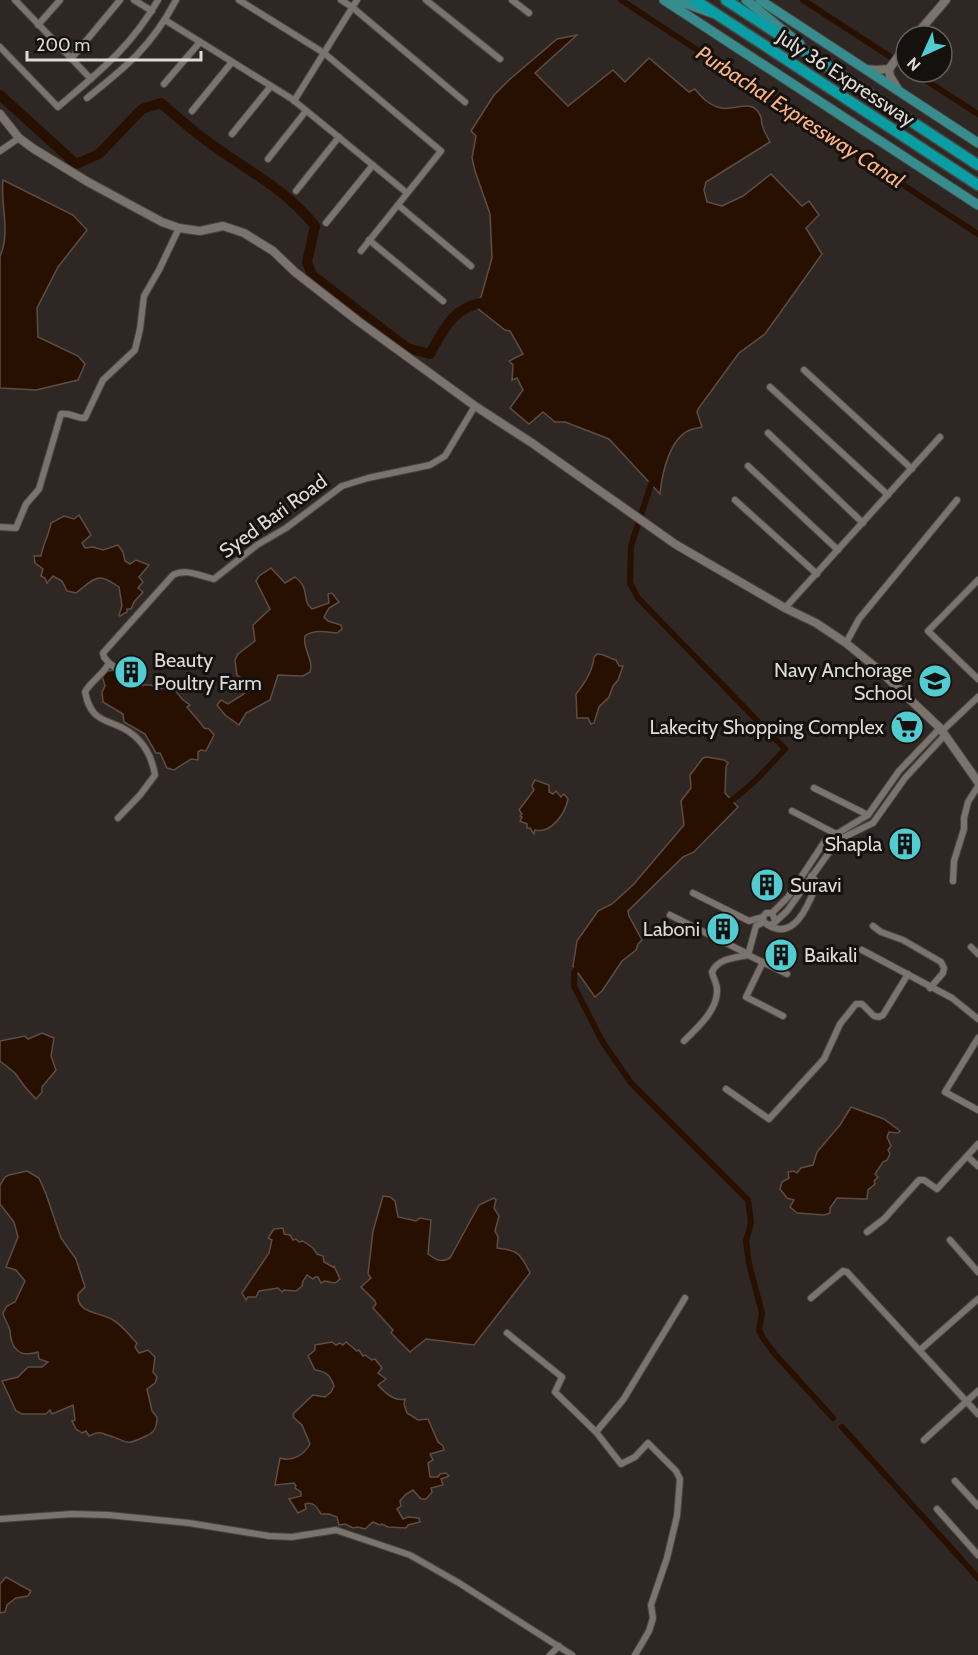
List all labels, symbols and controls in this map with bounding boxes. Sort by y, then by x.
scale bar [27,24,201,62]
street label: July 36 Expressway [772,24,919,131]
north arrow [894,24,954,84]
text: 200 m [36,34,90,56]
water label: Purbachal Expressway Canal [692,40,909,193]
text: N [903,54,924,75]
street label: Syed Bari Road [215,469,331,563]
place label: Beauty Poultry Farm [154,648,262,695]
building icon: Beauty Poultry Farm [113,654,149,690]
place label: Navy Anchorage School [774,658,912,705]
school or university icon: Navy Anchorage School [917,663,953,699]
supermarket icon: Lakecity Shopping Complex [889,709,925,745]
place label: Lakecity Shopping Complex [649,715,885,739]
building icon: Shapla [887,826,923,862]
place label: Shapla [825,832,882,856]
building icon: Suravi [749,867,785,903]
place label: Suravi [790,873,842,897]
building icon: Laboni [705,911,741,947]
place label: Laboni [643,917,700,941]
building icon: Baikali [763,937,799,973]
place label: Baikali [804,943,857,967]

